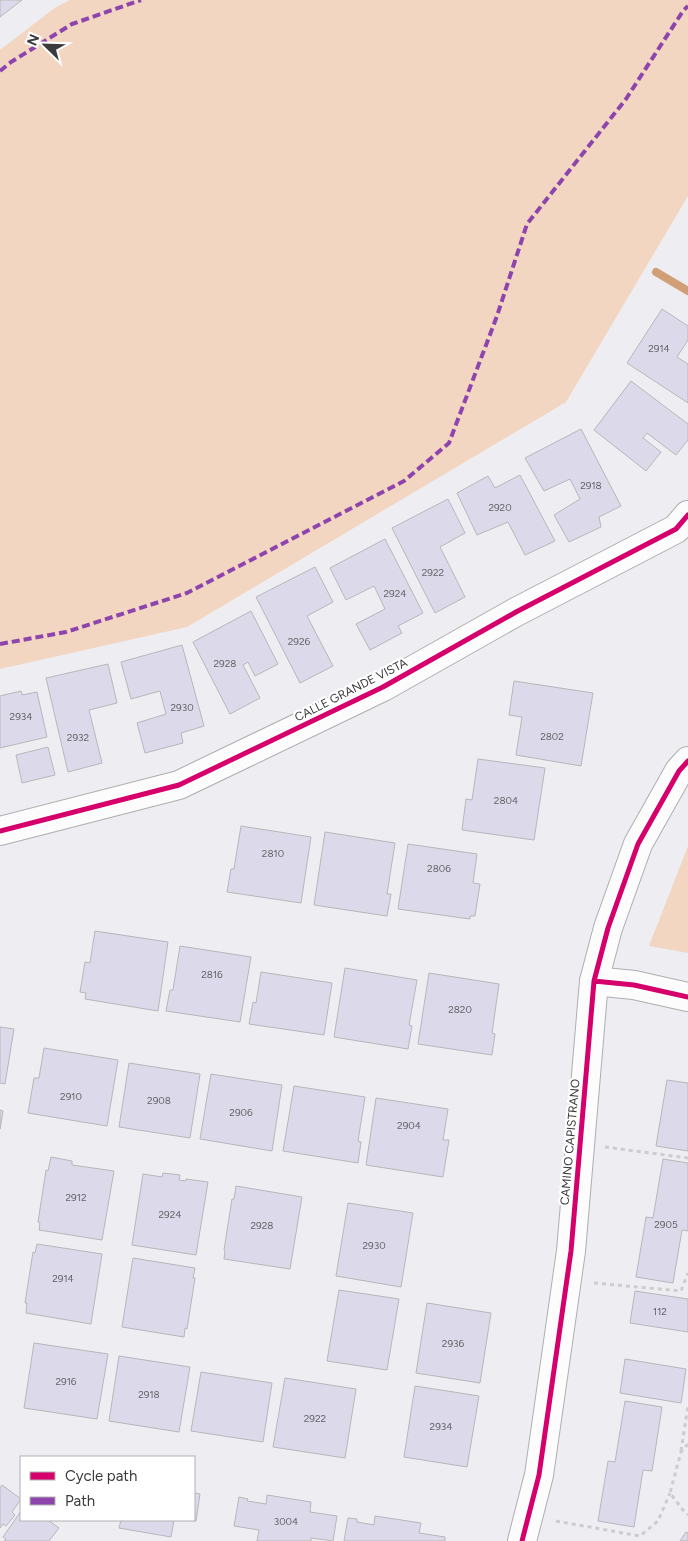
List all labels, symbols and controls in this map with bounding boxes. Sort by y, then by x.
north arrow [20,20,70,70]
text: N [24,32,43,48]
house number: 2914 [648,342,670,355]
house number: 2918 [580,479,602,492]
house number: 2920 [488,501,512,514]
house number: 2922 [422,566,444,579]
house number: 2924 [383,587,407,600]
house number: 2926 [288,635,311,648]
street label: CALLE GRANDE VISTA [292,655,410,725]
house number: 2928 [214,657,236,670]
house number: 2930 [170,701,194,714]
house number: 2934 [10,710,32,723]
house number: 2802 [540,730,564,743]
house number: 2932 [67,731,89,744]
house number: 2804 [494,794,518,807]
house number: 2810 [262,847,284,860]
house number: 2806 [427,862,451,875]
house number: 2816 [201,968,223,981]
house number: 2820 [448,1003,472,1016]
street label: CAMINO CAPISTRANO [557,1078,583,1206]
house number: 2910 [60,1090,82,1103]
house number: 2908 [147,1094,171,1107]
house number: 2906 [229,1106,253,1119]
house number: 2904 [397,1119,421,1132]
house number: 2912 [66,1191,86,1204]
house number: 2924 [158,1208,182,1221]
house number: 2905 [654,1218,678,1231]
house number: 2928 [251,1219,273,1232]
house number: 2930 [362,1239,386,1252]
house number: 2914 [52,1272,74,1285]
house number: 112 [653,1305,667,1318]
house number: 2936 [442,1337,465,1350]
house number: 2916 [55,1375,77,1388]
house number: 2918 [138,1388,160,1401]
house number: 2922 [304,1412,326,1425]
house number: 2934 [430,1420,452,1433]
legend [20,1456,195,1521]
text: Cycle path [65,1467,137,1485]
text: Path [65,1492,95,1510]
house number: 3004 [274,1515,298,1528]

